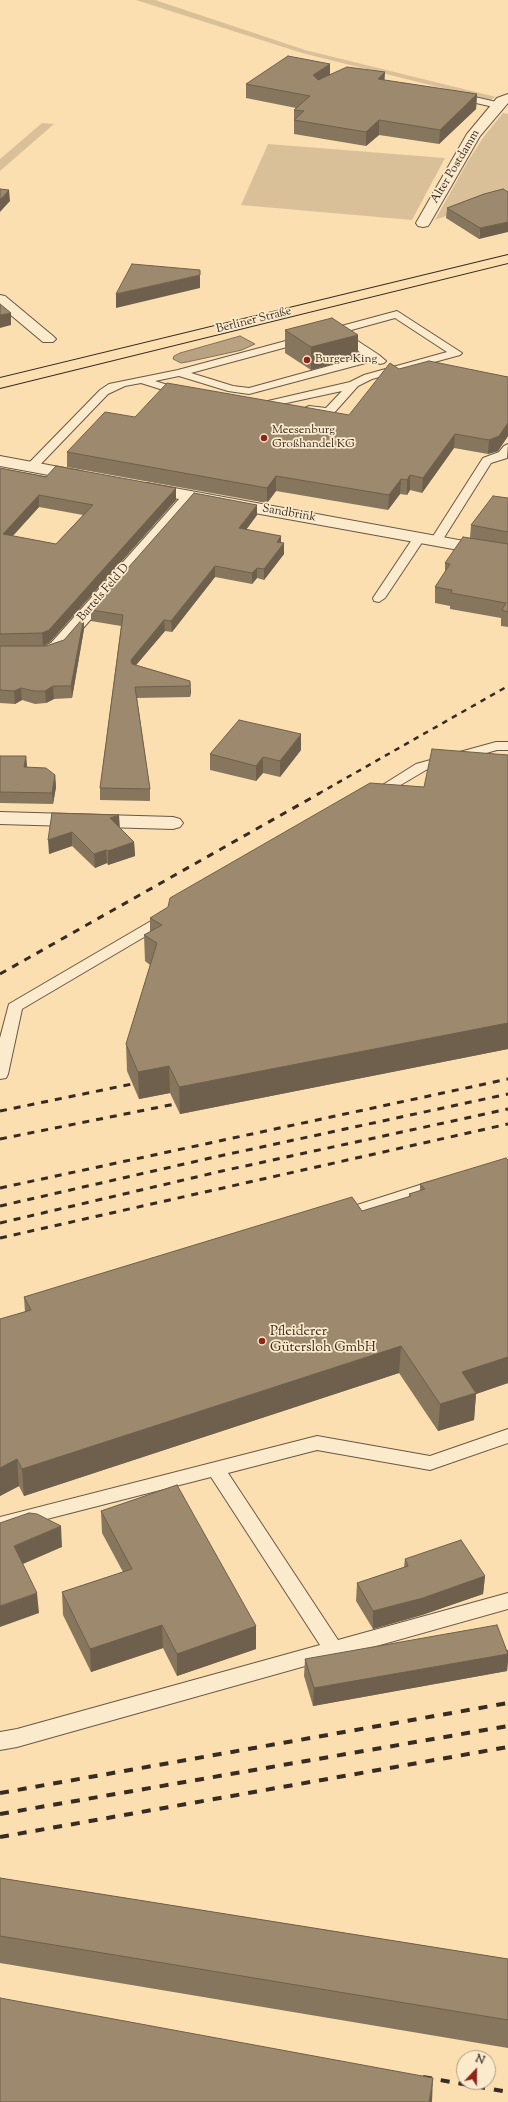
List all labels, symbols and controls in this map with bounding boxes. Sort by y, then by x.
street label: Alter Postdamm [428,127,484,207]
street label: Berliner Straße [215,305,293,337]
place label: Burger King [315,353,377,367]
marker: Burger King [302,355,312,365]
place label: Meesenburg Großhandel KG [272,424,355,452]
marker: Meesenburg Großhandel KG [259,433,269,443]
street label: Sandbrink [261,502,317,526]
street label: Bartels Feld D [75,561,133,625]
place label: Pfleiderer Gütersloh GmbH [270,1325,376,1358]
marker: Pfleiderer Gütersloh GmbH [257,1336,267,1346]
north arrow [456,2050,496,2090]
text: N [473,2051,487,2069]

